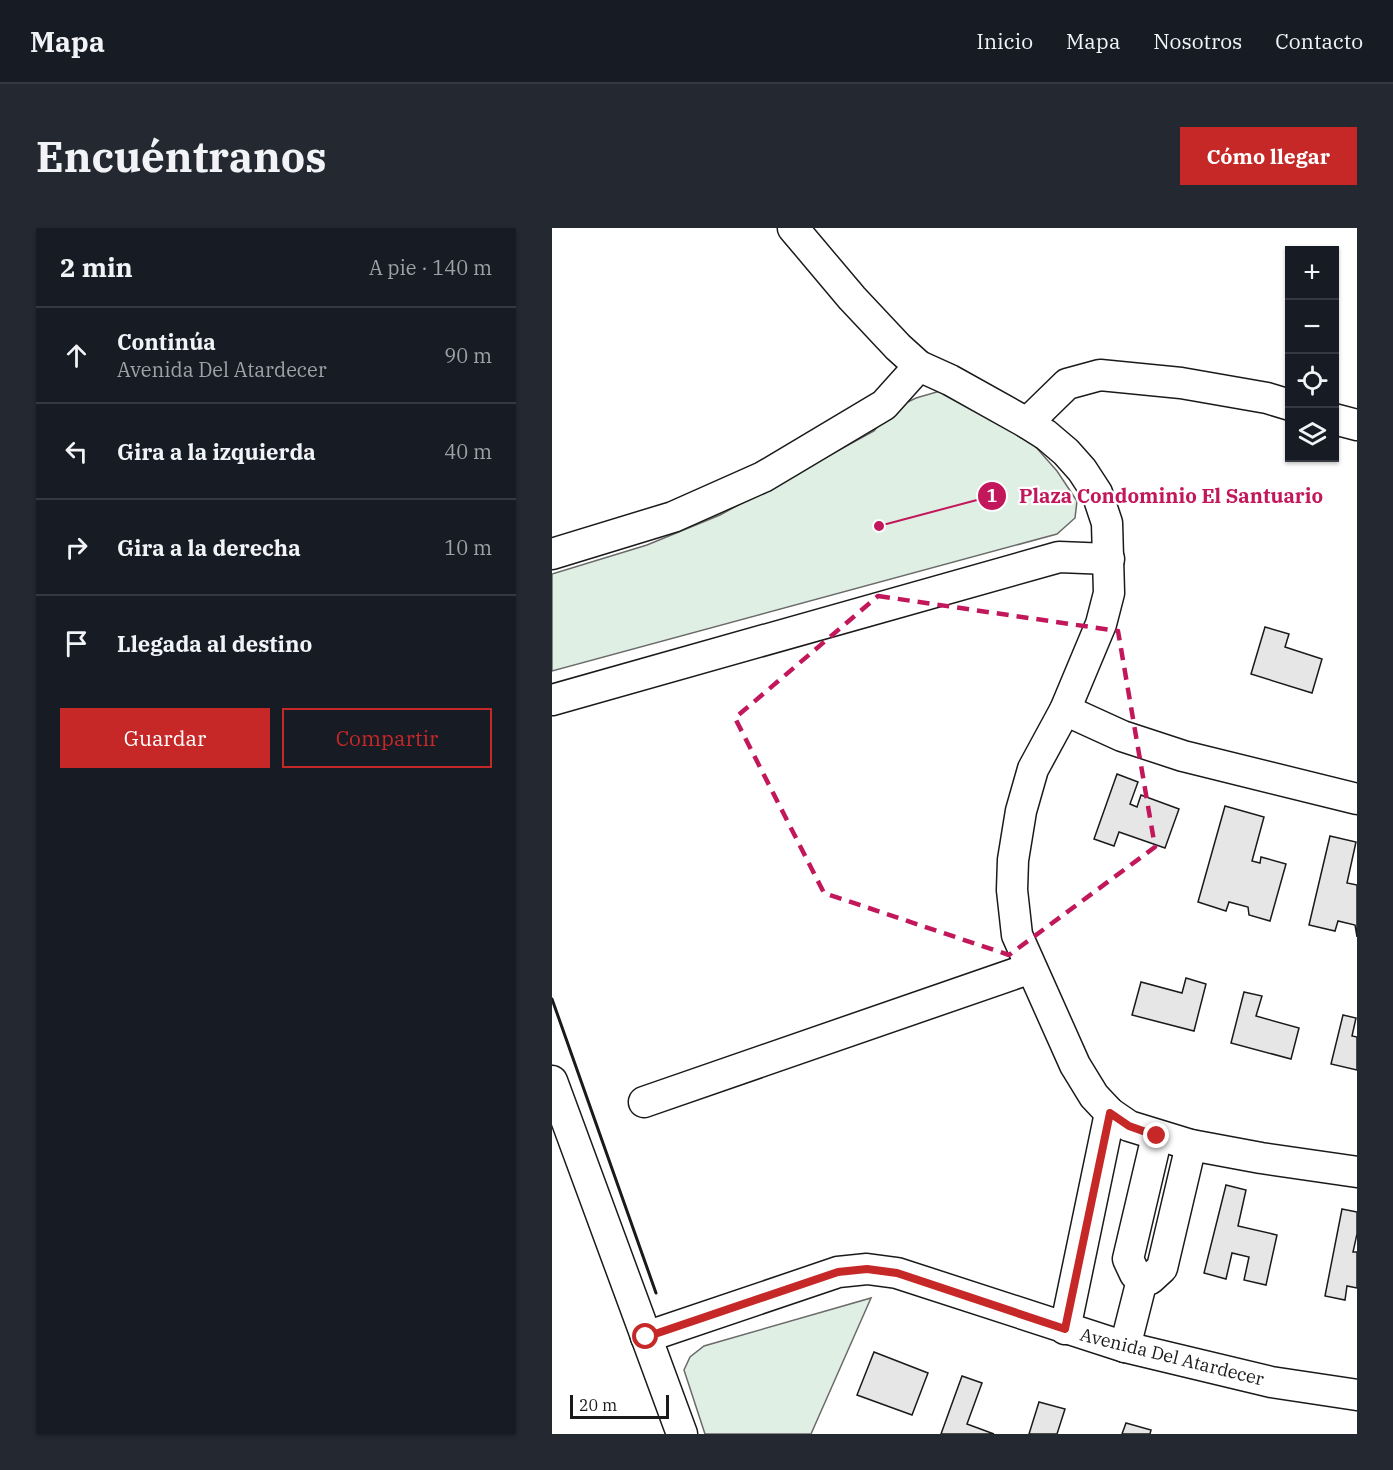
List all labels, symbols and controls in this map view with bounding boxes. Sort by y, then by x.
text: Mapa [30,23,105,60]
text: Inicio [976,27,1033,55]
text: Mapa [1066,27,1120,55]
text: Nosotros [1153,27,1242,55]
text: Contacto [1275,27,1363,55]
button: Cómo llegar [1180,127,1357,185]
text: Encuéntranos [36,129,327,184]
map controls [1285,246,1339,462]
button: + [1285,246,1339,300]
text: 2 min [60,250,133,284]
text: A pie · 140 m [369,254,492,281]
button: − [1285,300,1339,354]
text: Continúa [117,327,216,356]
icon: ahead [60,339,93,372]
text: 90 m [444,342,492,369]
button: locate [1285,354,1339,408]
text: Avenida Del Atardecer [117,356,327,383]
button: layers [1285,408,1339,462]
icon: left [60,435,93,468]
text: Gira a la izquierda [117,437,316,466]
text: 40 m [444,438,492,465]
callout: Plaza Condominio El Santuario [977,477,1335,515]
text: Plaza Condominio El Santuario [1019,482,1323,509]
text: 1 [987,484,998,507]
icon: right [60,531,93,564]
text: Gira a la derecha [117,533,301,562]
text: 10 m [444,534,492,561]
icon: arrive [60,627,93,660]
text: Llegada al destino [117,629,312,658]
button: Guardar [60,708,270,768]
button: Compartir [282,708,492,768]
route end [1143,1122,1169,1148]
route start [632,1323,658,1349]
street label: Avenida Del Atardecer [1078,1323,1266,1390]
scale bar [570,1392,669,1420]
text: 20 m [579,1395,617,1415]

